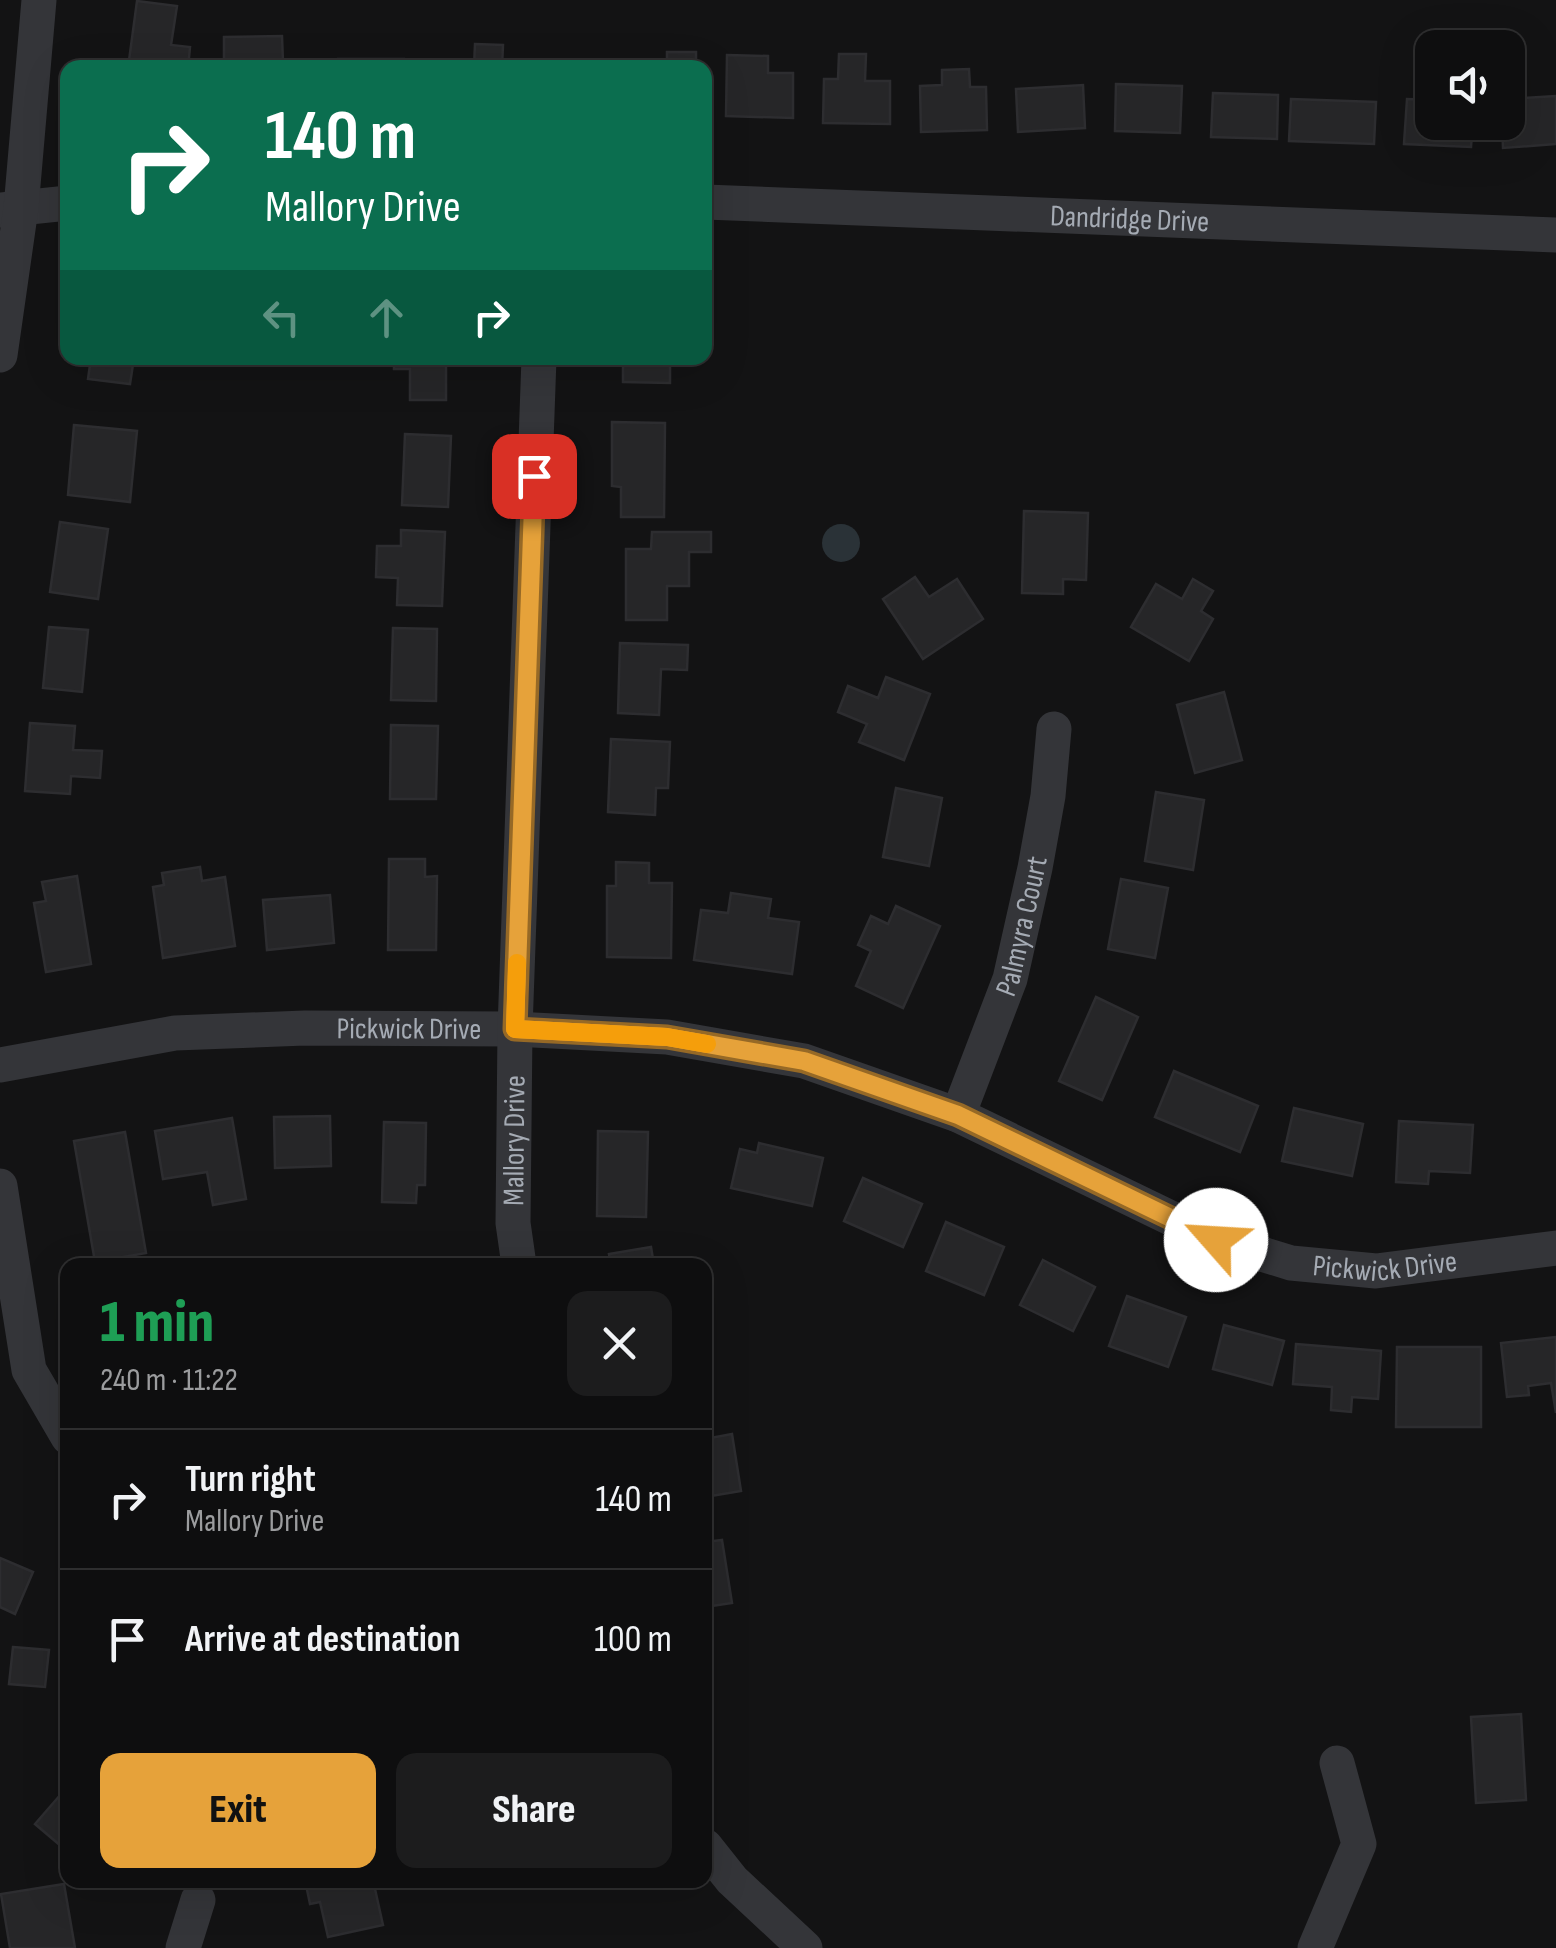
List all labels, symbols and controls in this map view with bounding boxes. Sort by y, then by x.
map controls [1415,30,1525,140]
button: sound [1415,30,1525,140]
text: 140 m [265,95,416,179]
icon: right [100,100,230,230]
text: Mallory Drive [265,180,461,235]
street label: Dandridge Drive [1049,198,1210,241]
icon: left [254,290,309,345]
icon: ahead [359,290,414,345]
icon: right [464,290,519,345]
pin [492,434,577,519]
icon: arrive [507,449,562,504]
street label: Palmyra Court [988,853,1056,1001]
street label: Pickwick Drive [336,1011,482,1048]
street label: Mallory Drive [496,1075,534,1206]
position arrow [1164,1188,1268,1292]
street label: Pickwick Drive [1311,1244,1459,1290]
text: 1 min [100,1287,214,1359]
button: close [567,1291,672,1396]
text: 240 m · 11:22 [100,1361,238,1400]
text: Turn right [185,1457,316,1502]
icon: right [100,1472,155,1527]
text: 140 m [595,1477,672,1522]
text: Mallory Drive [185,1502,324,1541]
icon: arrive [100,1612,155,1667]
text: Arrive at destination [185,1617,460,1662]
text: 100 m [594,1617,672,1662]
button: Exit [100,1753,376,1868]
button: Share [396,1753,672,1868]

